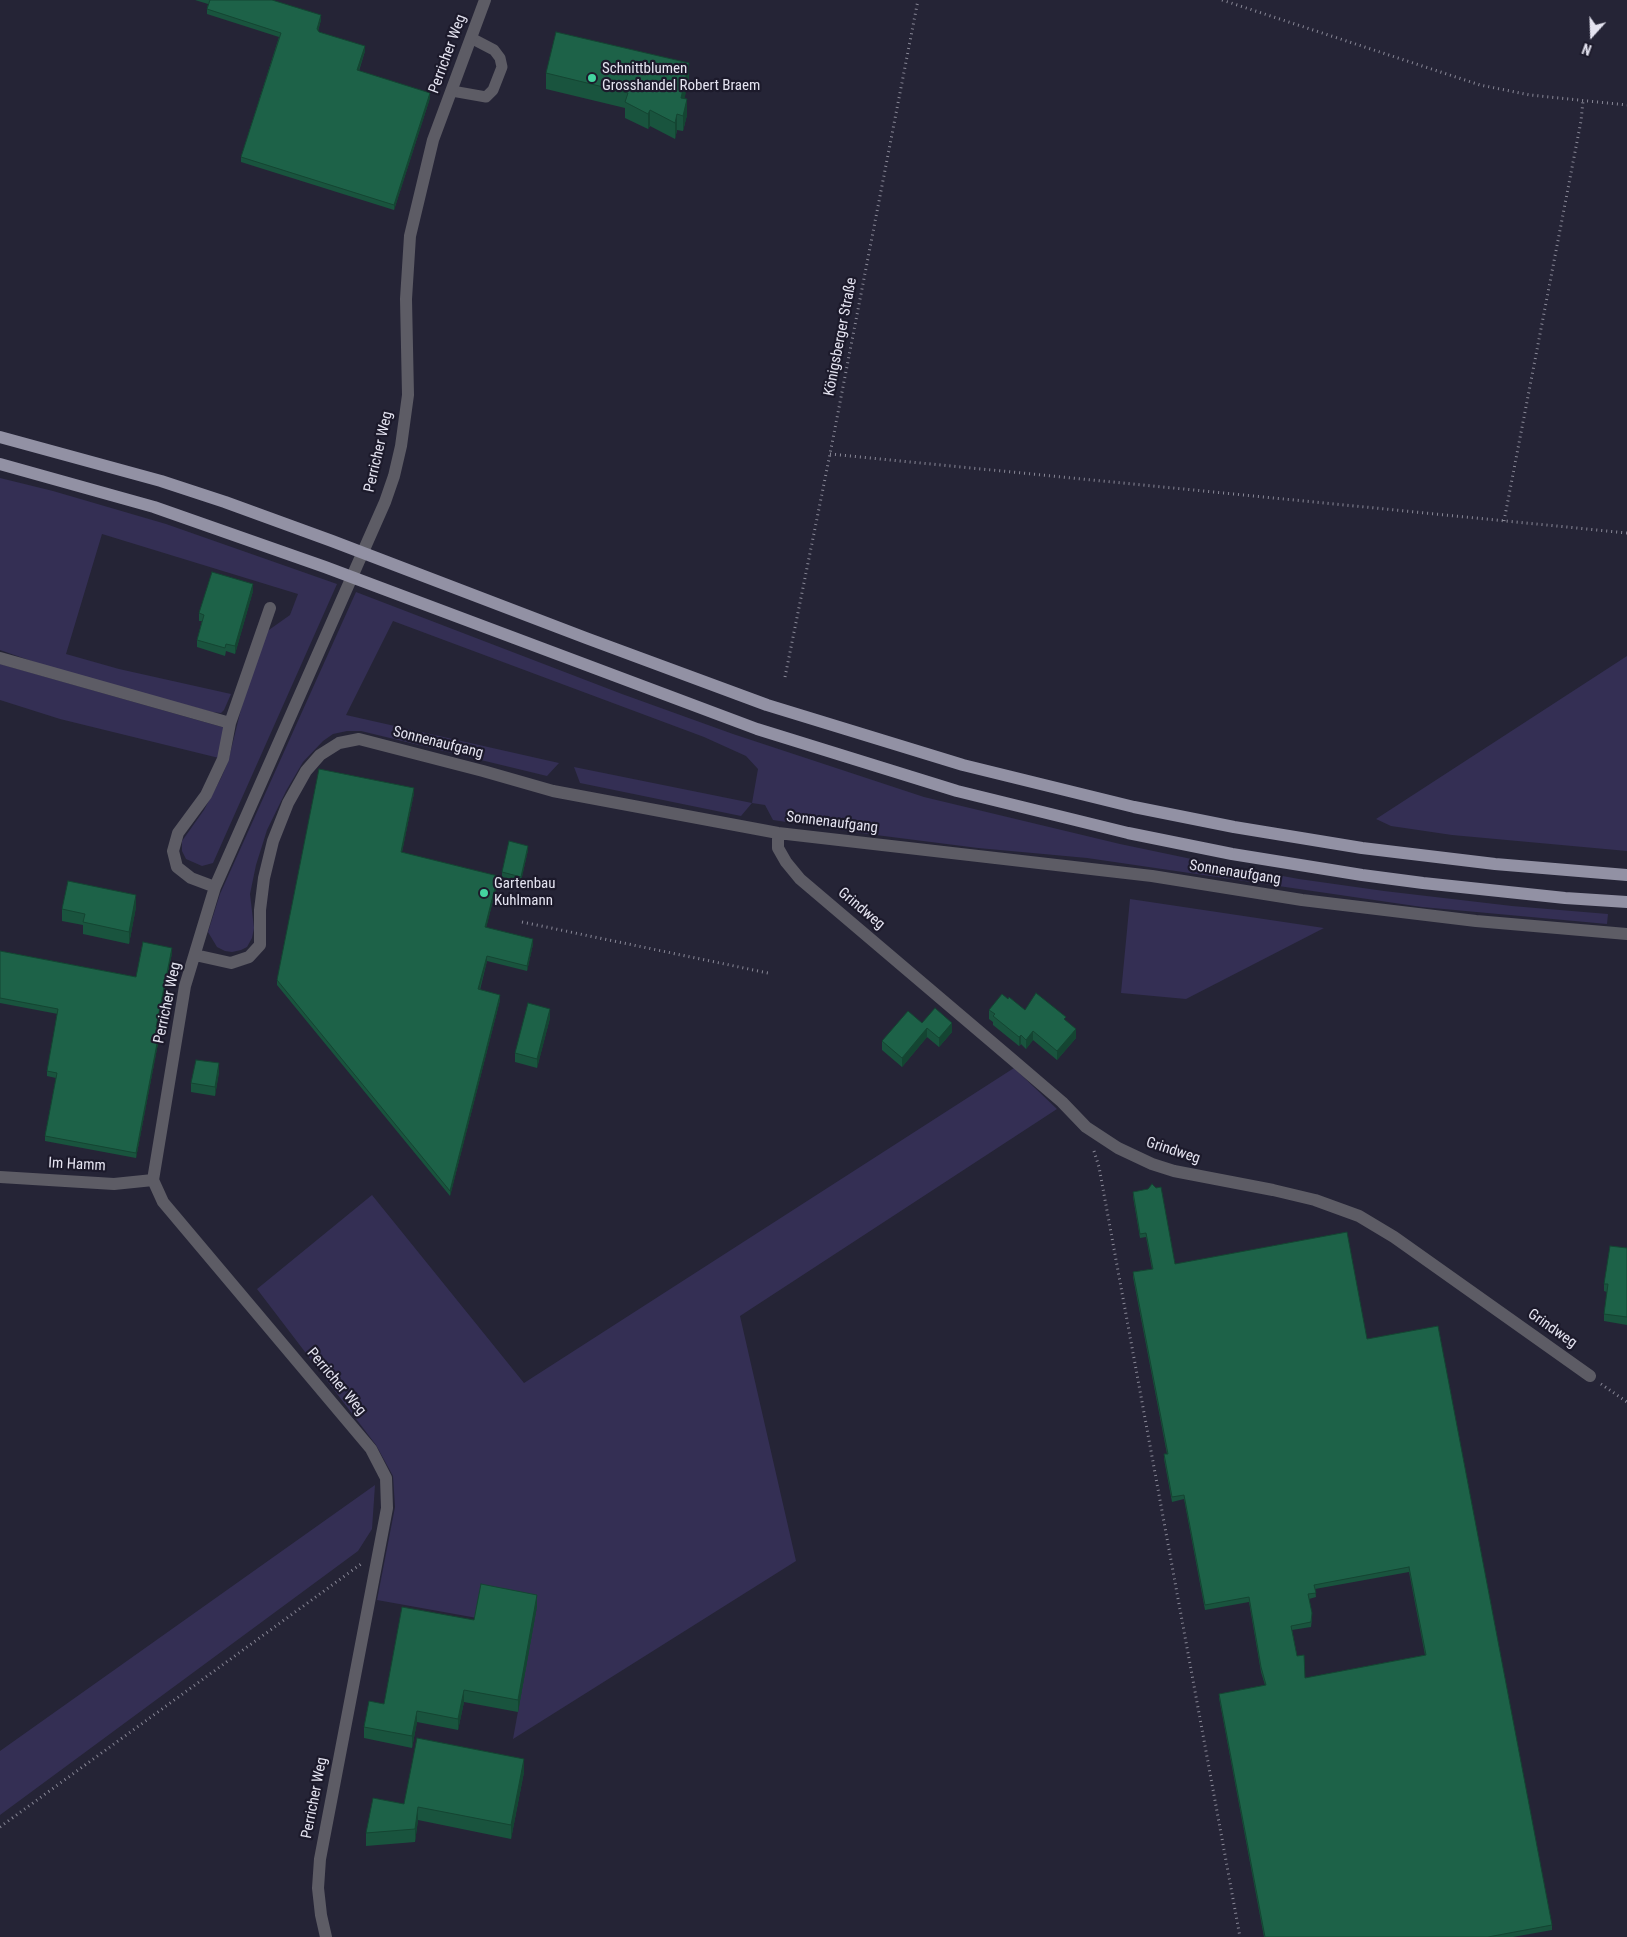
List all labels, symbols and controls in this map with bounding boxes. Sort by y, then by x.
north arrow [1567,10,1617,60]
street label: Perricher Weg [425,12,471,96]
text: N [1580,40,1594,58]
place label: Schnittblumen Grosshandel Robert Braem [602,60,760,95]
marker: Schnittblumen Grosshandel Robert Braem [586,72,598,84]
street label: Königsberger Straße [821,276,861,398]
street label: Perricher Weg [361,410,397,494]
street label: Sonnenaufgang [391,723,485,763]
street label: Sonnenaufgang [785,808,879,838]
street label: Sonnenaufgang [1188,857,1282,889]
place label: Gartenbau Kuhlmann [494,875,556,910]
street label: Grindweg [834,884,888,934]
marker: Gartenbau Kuhlmann [478,887,490,899]
street label: Perricher Weg [151,961,185,1045]
street label: Grindweg [1144,1134,1202,1168]
street label: Im Hamm [48,1155,106,1175]
street label: Grindweg [1524,1306,1580,1352]
street label: Perricher Weg [303,1345,369,1419]
street label: Perricher Weg [298,1756,332,1840]

